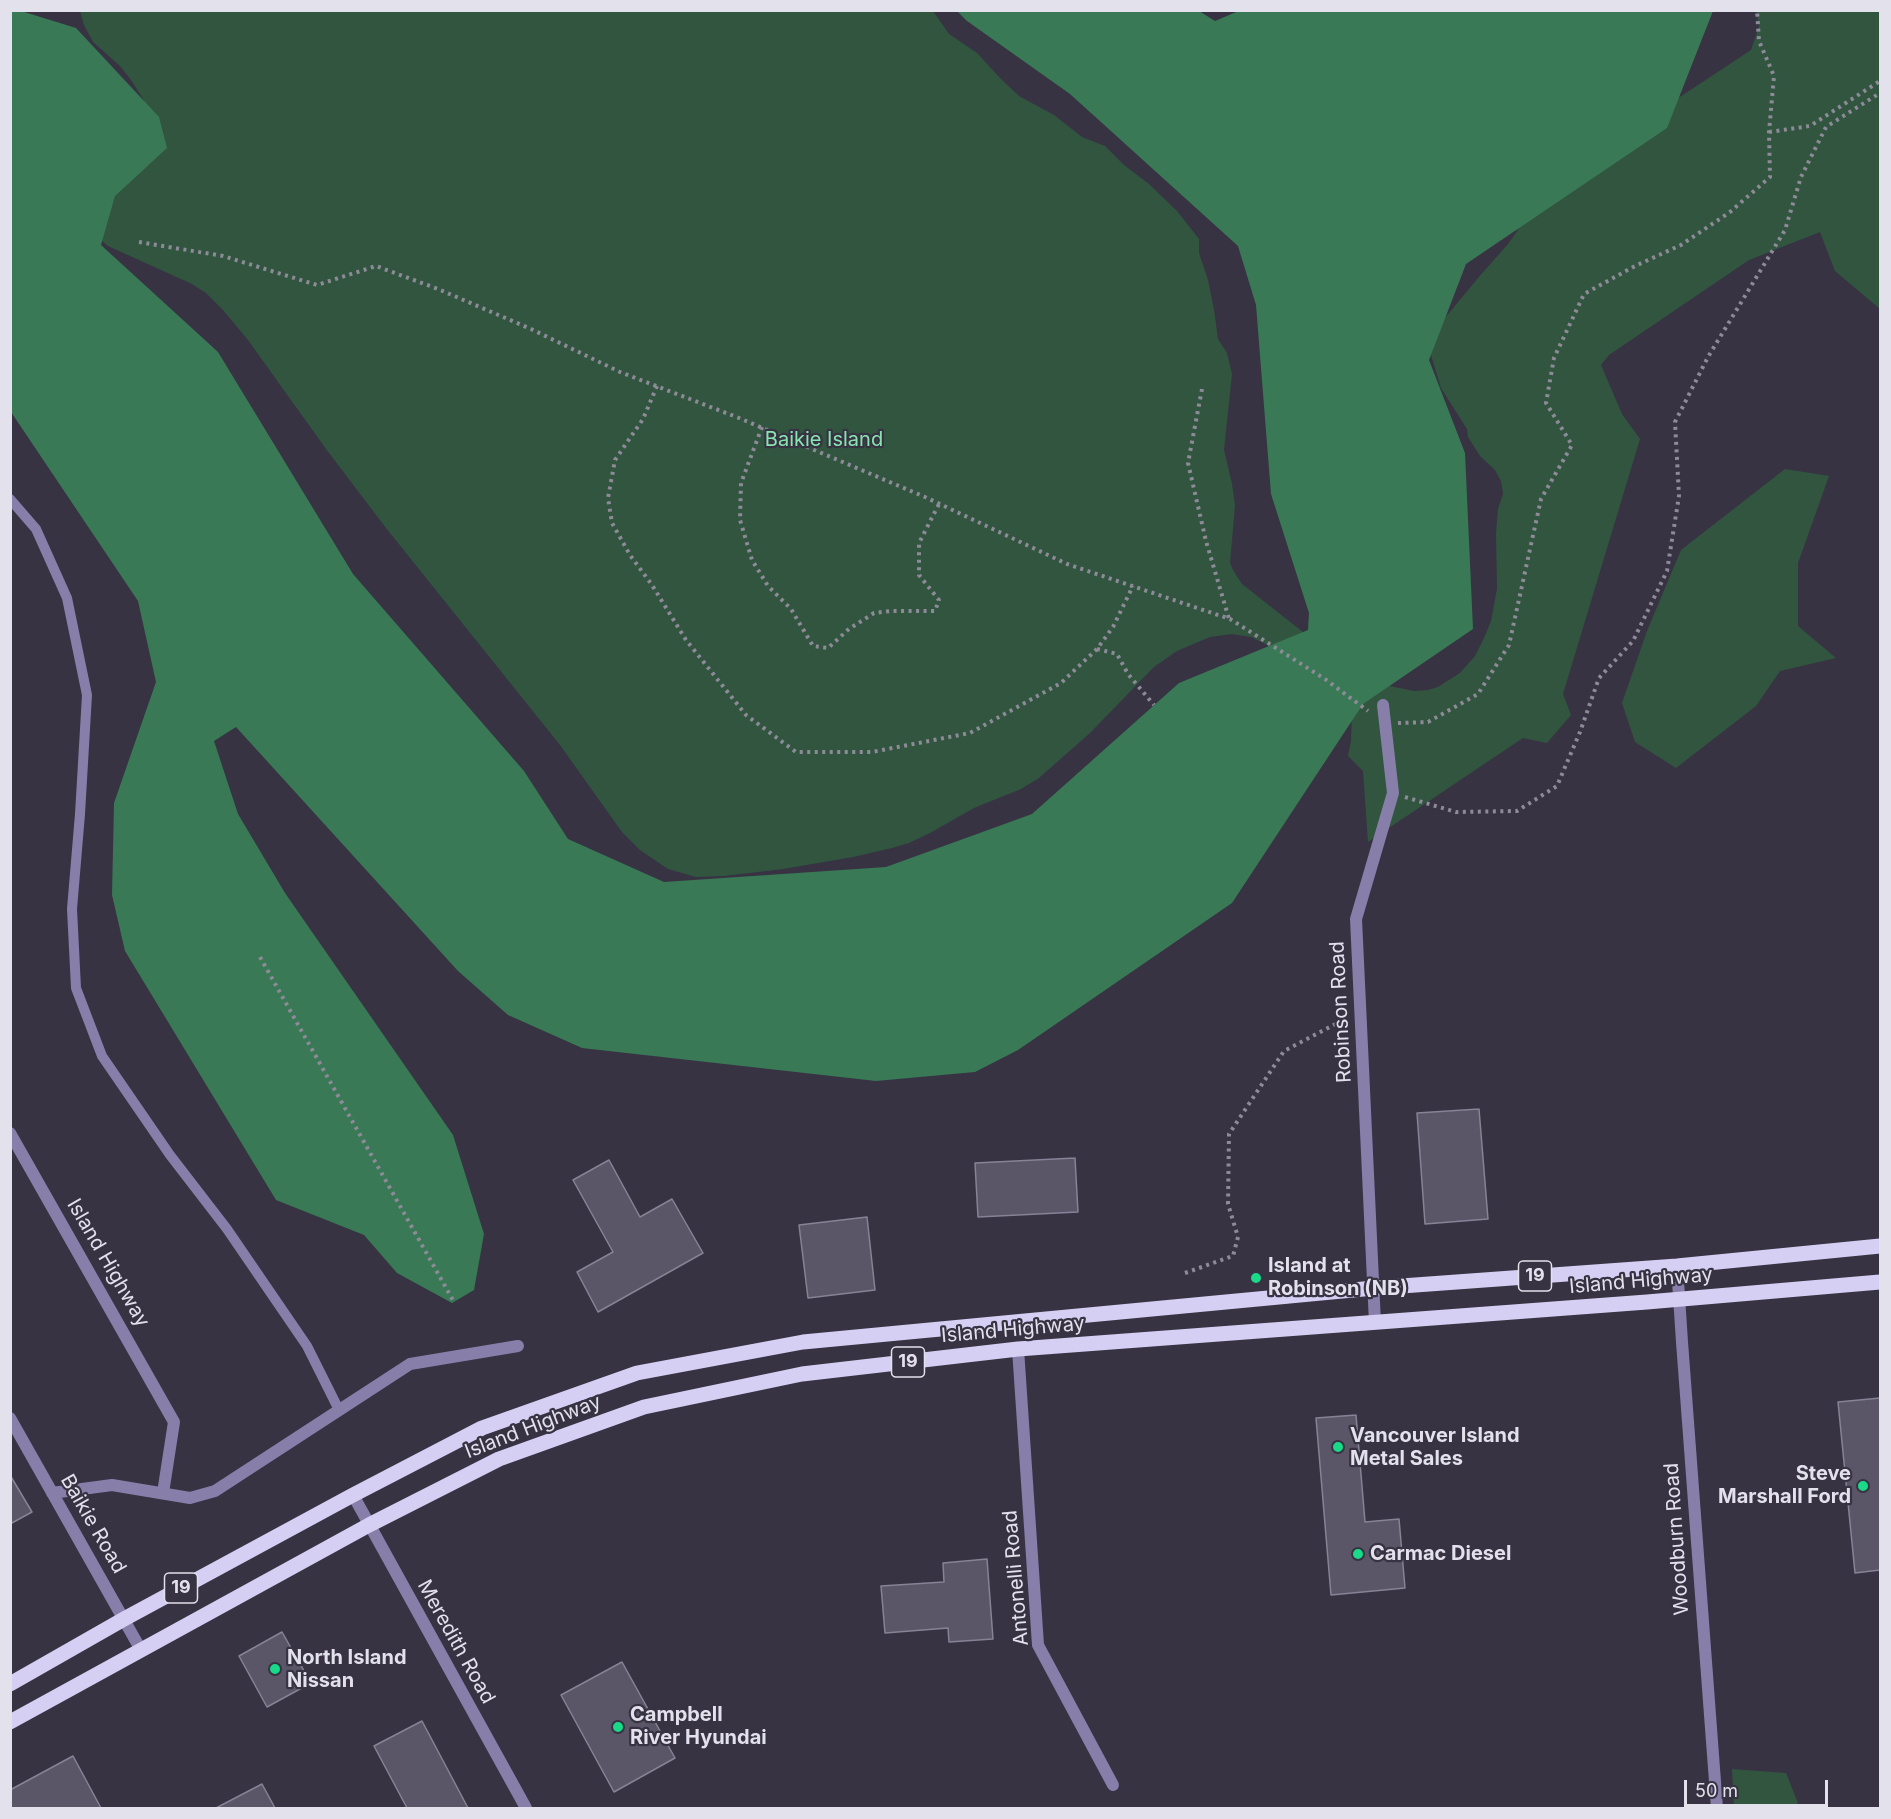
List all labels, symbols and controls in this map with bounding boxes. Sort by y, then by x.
park label: Baikie Island [765,428,883,452]
street label: Robinson Road [1325,941,1357,1083]
street label: Island Highway [62,1195,154,1331]
place label: Island at Robinson (NB) [1268,1254,1408,1301]
road number: 19 [1518,1261,1552,1291]
street label: Island Highway [1568,1263,1714,1299]
marker: Island at Robinson (NB) [1249,1271,1263,1285]
street label: Island Highway [940,1312,1086,1348]
road number: 19 [892,1347,924,1377]
street label: Island Highway [461,1390,605,1464]
place label: Vancouver Island Metal Sales [1350,1424,1520,1471]
marker: Vancouver Island Metal Sales [1331,1440,1345,1454]
street label: Woodburn Road [1660,1462,1694,1616]
place label: Steve Marshall Ford [1718,1462,1851,1509]
street label: Baikie Road [55,1470,131,1578]
marker: Steve Marshall Ford [1856,1479,1870,1493]
street label: Antonelli Road [998,1509,1034,1647]
place label: Carmac Diesel [1370,1542,1511,1566]
marker: Carmac Diesel [1351,1547,1365,1561]
road number: 19 [164,1573,198,1603]
street label: Meredith Road [412,1576,500,1708]
place label: North Island Nissan [287,1646,407,1693]
marker: North Island Nissan [268,1662,282,1676]
place label: Campbell River Hyundai [630,1703,767,1750]
marker: Campbell River Hyundai [611,1720,625,1734]
scale bar [1687,1768,1831,1806]
text: 50 m [1695,1780,1738,1801]

